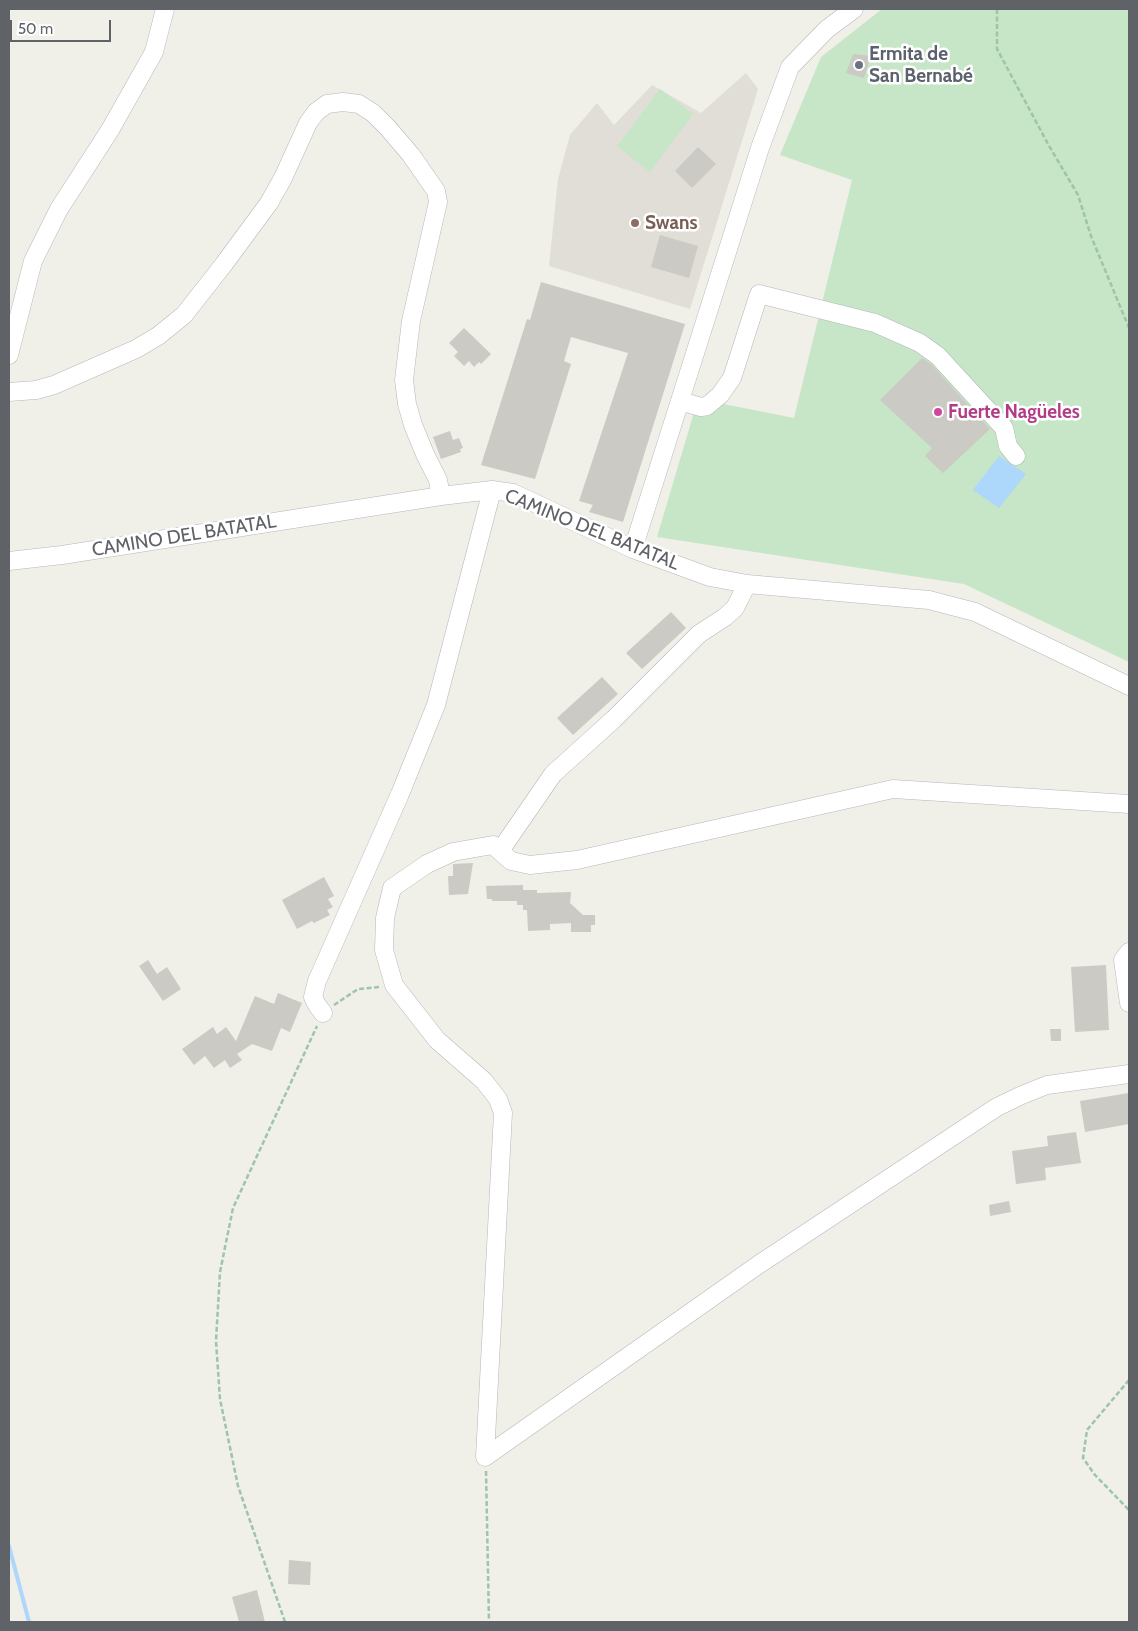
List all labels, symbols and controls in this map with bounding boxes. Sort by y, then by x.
scale bar [12,10,114,42]
text: 50 m [18,20,53,38]
place label: Ermita de San Bernabé [869,43,973,87]
marker: Ermita de San Bernabé [853,59,865,71]
place label: Swans [645,212,698,234]
marker: Swans [629,217,641,229]
place label: Fuerte Nagüeles [948,401,1080,423]
marker: Fuerte Nagüeles [932,406,944,418]
street label: CAMINO DEL BATATAL [501,485,683,575]
street label: CAMINO DEL BATATAL [90,510,278,562]

